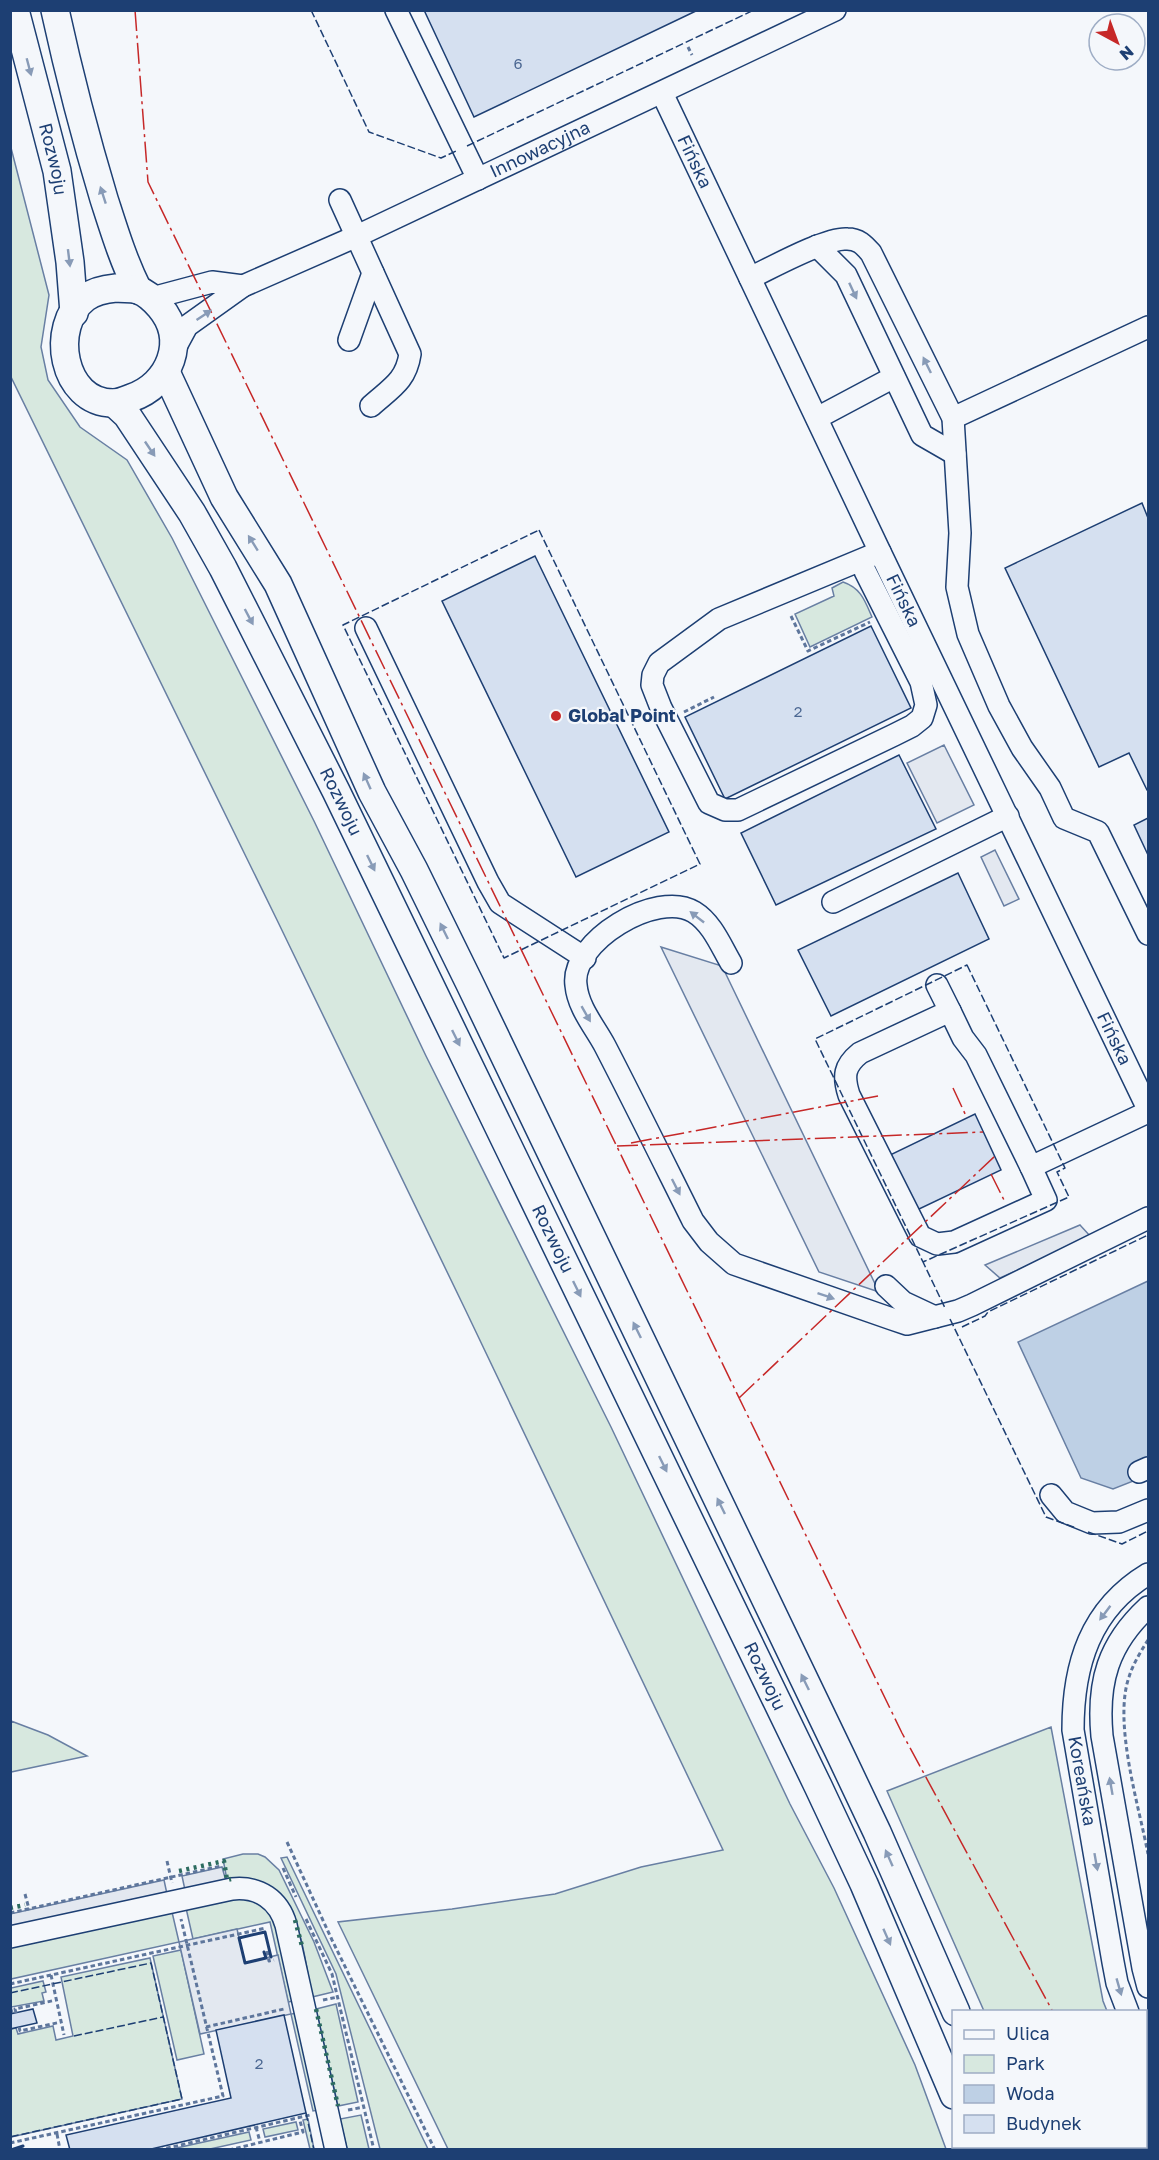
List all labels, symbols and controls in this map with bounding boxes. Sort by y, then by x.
north arrow [1087,12,1147,72]
text: N [1116,42,1138,65]
house number: 6 [513,54,523,72]
one-way arrow [25,58,34,76]
street label: Innowacyjna [486,115,593,182]
street label: Rozwoju [35,121,72,196]
street label: Fińska [673,131,718,191]
one-way arrow [98,186,108,204]
one-way arrow [65,248,74,267]
one-way arrow [849,283,858,300]
one-way arrow [196,309,212,321]
one-way arrow [922,357,932,374]
one-way arrow [144,441,155,457]
one-way arrow [248,535,259,552]
street label: Fińska [882,570,926,630]
one-way arrow [244,609,254,626]
house number: 2 [794,702,802,720]
place label: Global Point [568,704,676,726]
marker: Global Point [549,709,563,723]
street label: Rozwoju [316,763,368,839]
one-way arrow [363,772,372,789]
one-way arrow [366,854,375,871]
one-way arrow [689,910,705,923]
one-way arrow [440,923,449,940]
one-way arrow [581,1006,591,1023]
street label: Fińska [1093,1008,1137,1068]
one-way arrow [450,1029,460,1047]
one-way arrow [671,1178,681,1196]
street label: Rozwoju [528,1201,580,1276]
one-way arrow [572,1280,582,1298]
one-way arrow [818,1292,836,1302]
one-way arrow [632,1322,641,1339]
one-way arrow [658,1456,667,1473]
one-way arrow [716,1497,726,1514]
one-way arrow [1100,1605,1112,1620]
street label: Rozwoju [740,1638,792,1713]
one-way arrow [801,1673,810,1690]
street label: Koreańska [1064,1734,1102,1828]
one-way arrow [1106,1776,1115,1795]
one-way arrow [884,1850,893,1867]
one-way arrow [1092,1852,1101,1871]
one-way arrow [882,1929,892,1947]
one-way arrow [1115,1978,1124,1996]
legend [952,2010,1147,2148]
text: Ulica [1006,2022,1050,2044]
text: Park [1006,2052,1045,2074]
house number: 2 [255,2054,263,2072]
text: Woda [1006,2082,1055,2104]
text: Budynek [1006,2112,1082,2134]

